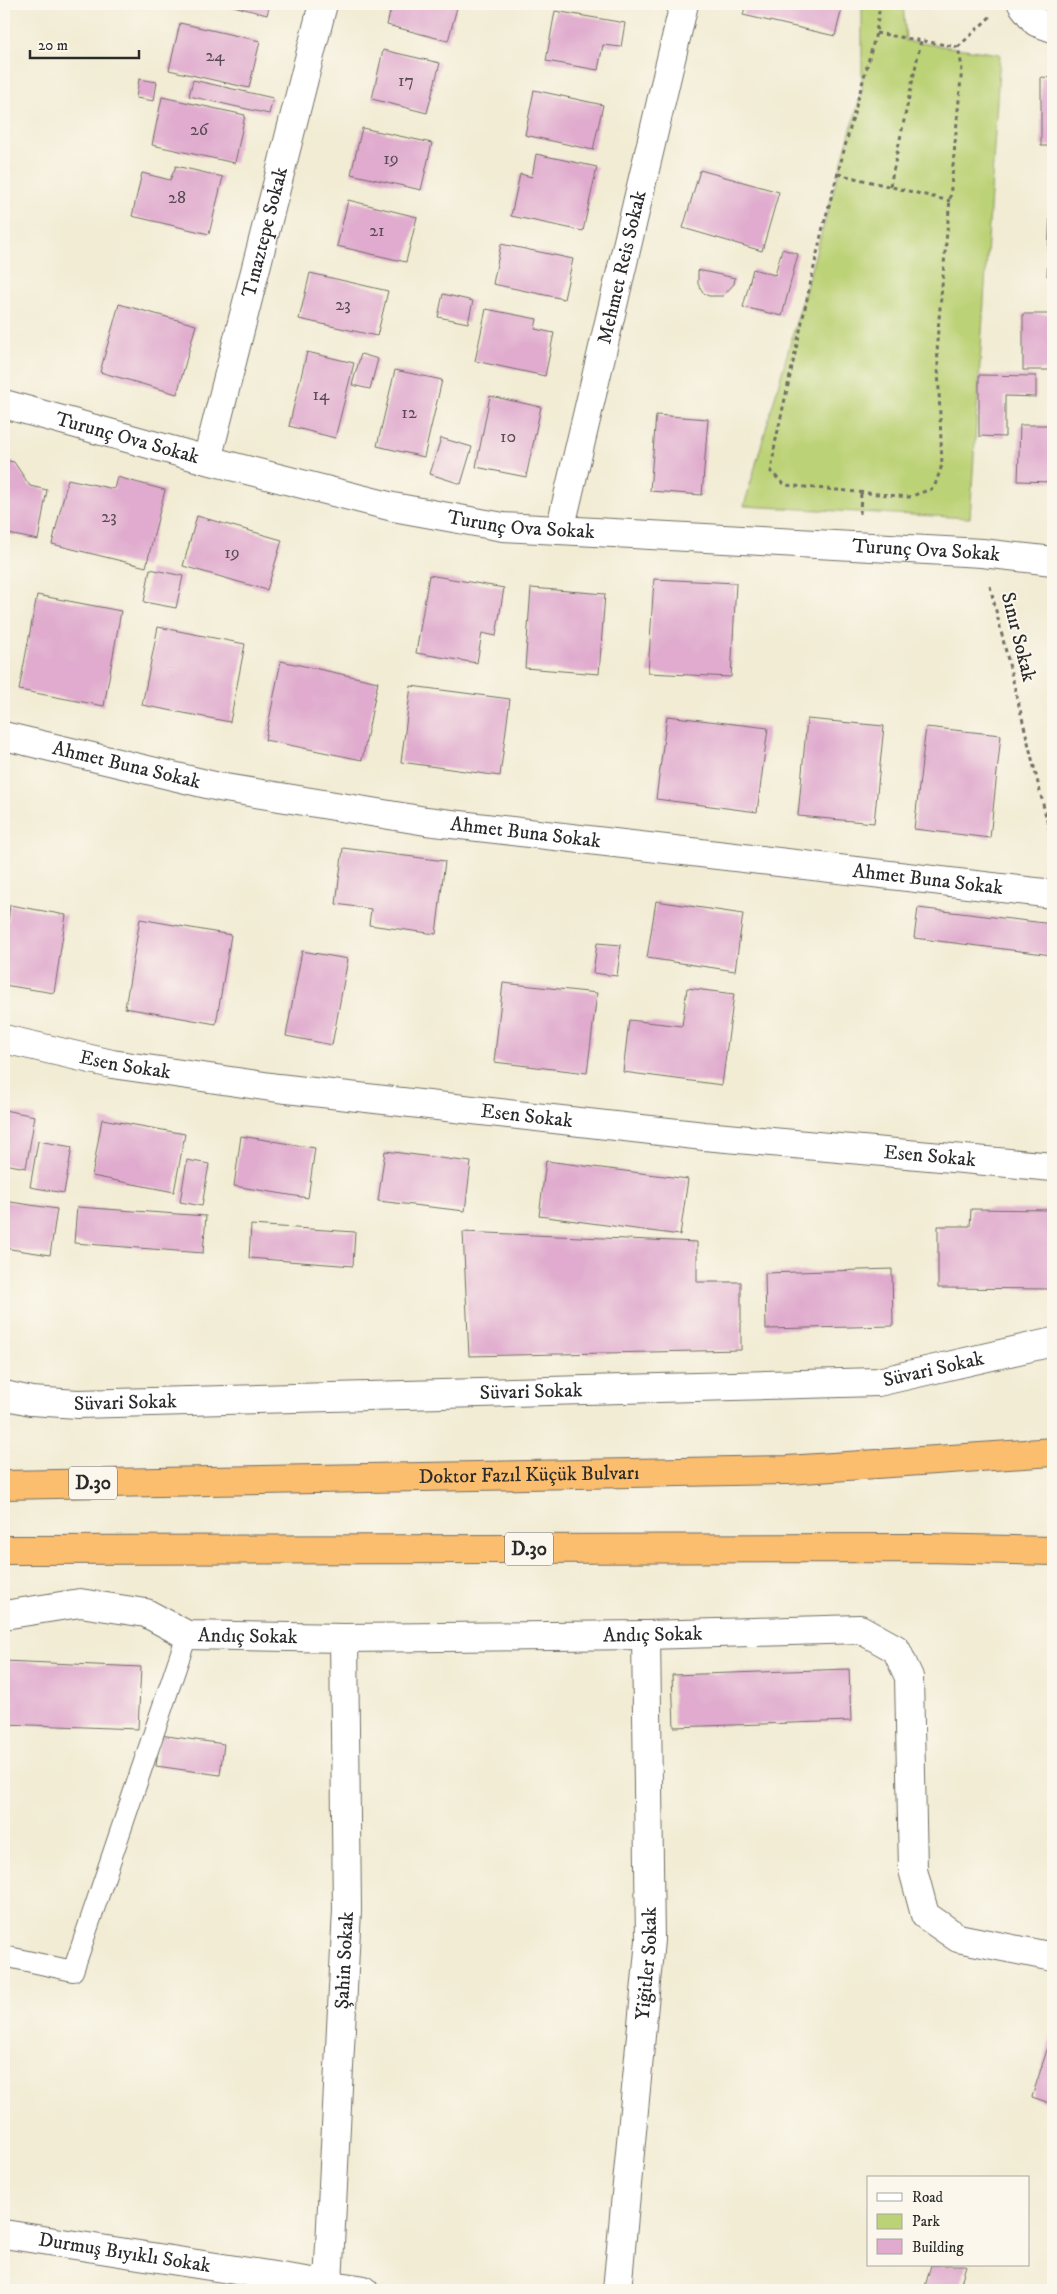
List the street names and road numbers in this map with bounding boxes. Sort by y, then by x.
street label: Tınaztepe Sokak [236,164,294,300]
street label: Mehmet Reis Sokak [592,188,652,346]
street label: Turunç Ova Sokak [53,406,202,470]
street label: Turunç Ova Sokak [445,505,595,544]
street label: Turunç Ova Sokak [852,533,1001,567]
street label: Sınır Sokak [995,590,1041,684]
street label: Ahmet Buna Sokak [50,735,203,795]
street label: Ahmet Buna Sokak [449,811,602,854]
street label: Ahmet Buna Sokak [851,858,1005,901]
street label: Esen Sokak [77,1044,173,1085]
street label: Esen Sokak [480,1098,574,1134]
street label: Esen Sokak [883,1140,977,1173]
street label: Süvari Sokak [881,1346,987,1393]
street label: Süvari Sokak [479,1378,583,1405]
street label: Süvari Sokak [73,1389,177,1417]
street label: Doktor Fazıl Küçük Bulvarı [418,1460,639,1490]
road number: D.30 [69,1466,117,1500]
road number: D.30 [505,1532,553,1566]
street label: Andıç Sokak [603,1621,703,1648]
street label: Andıç Sokak [198,1623,298,1650]
street label: Yiğitler Sokak [630,1907,663,2021]
street label: Şahin Sokak [329,1911,359,2010]
street label: Durmuş Bıyıklı Sokak [37,2227,213,2278]

